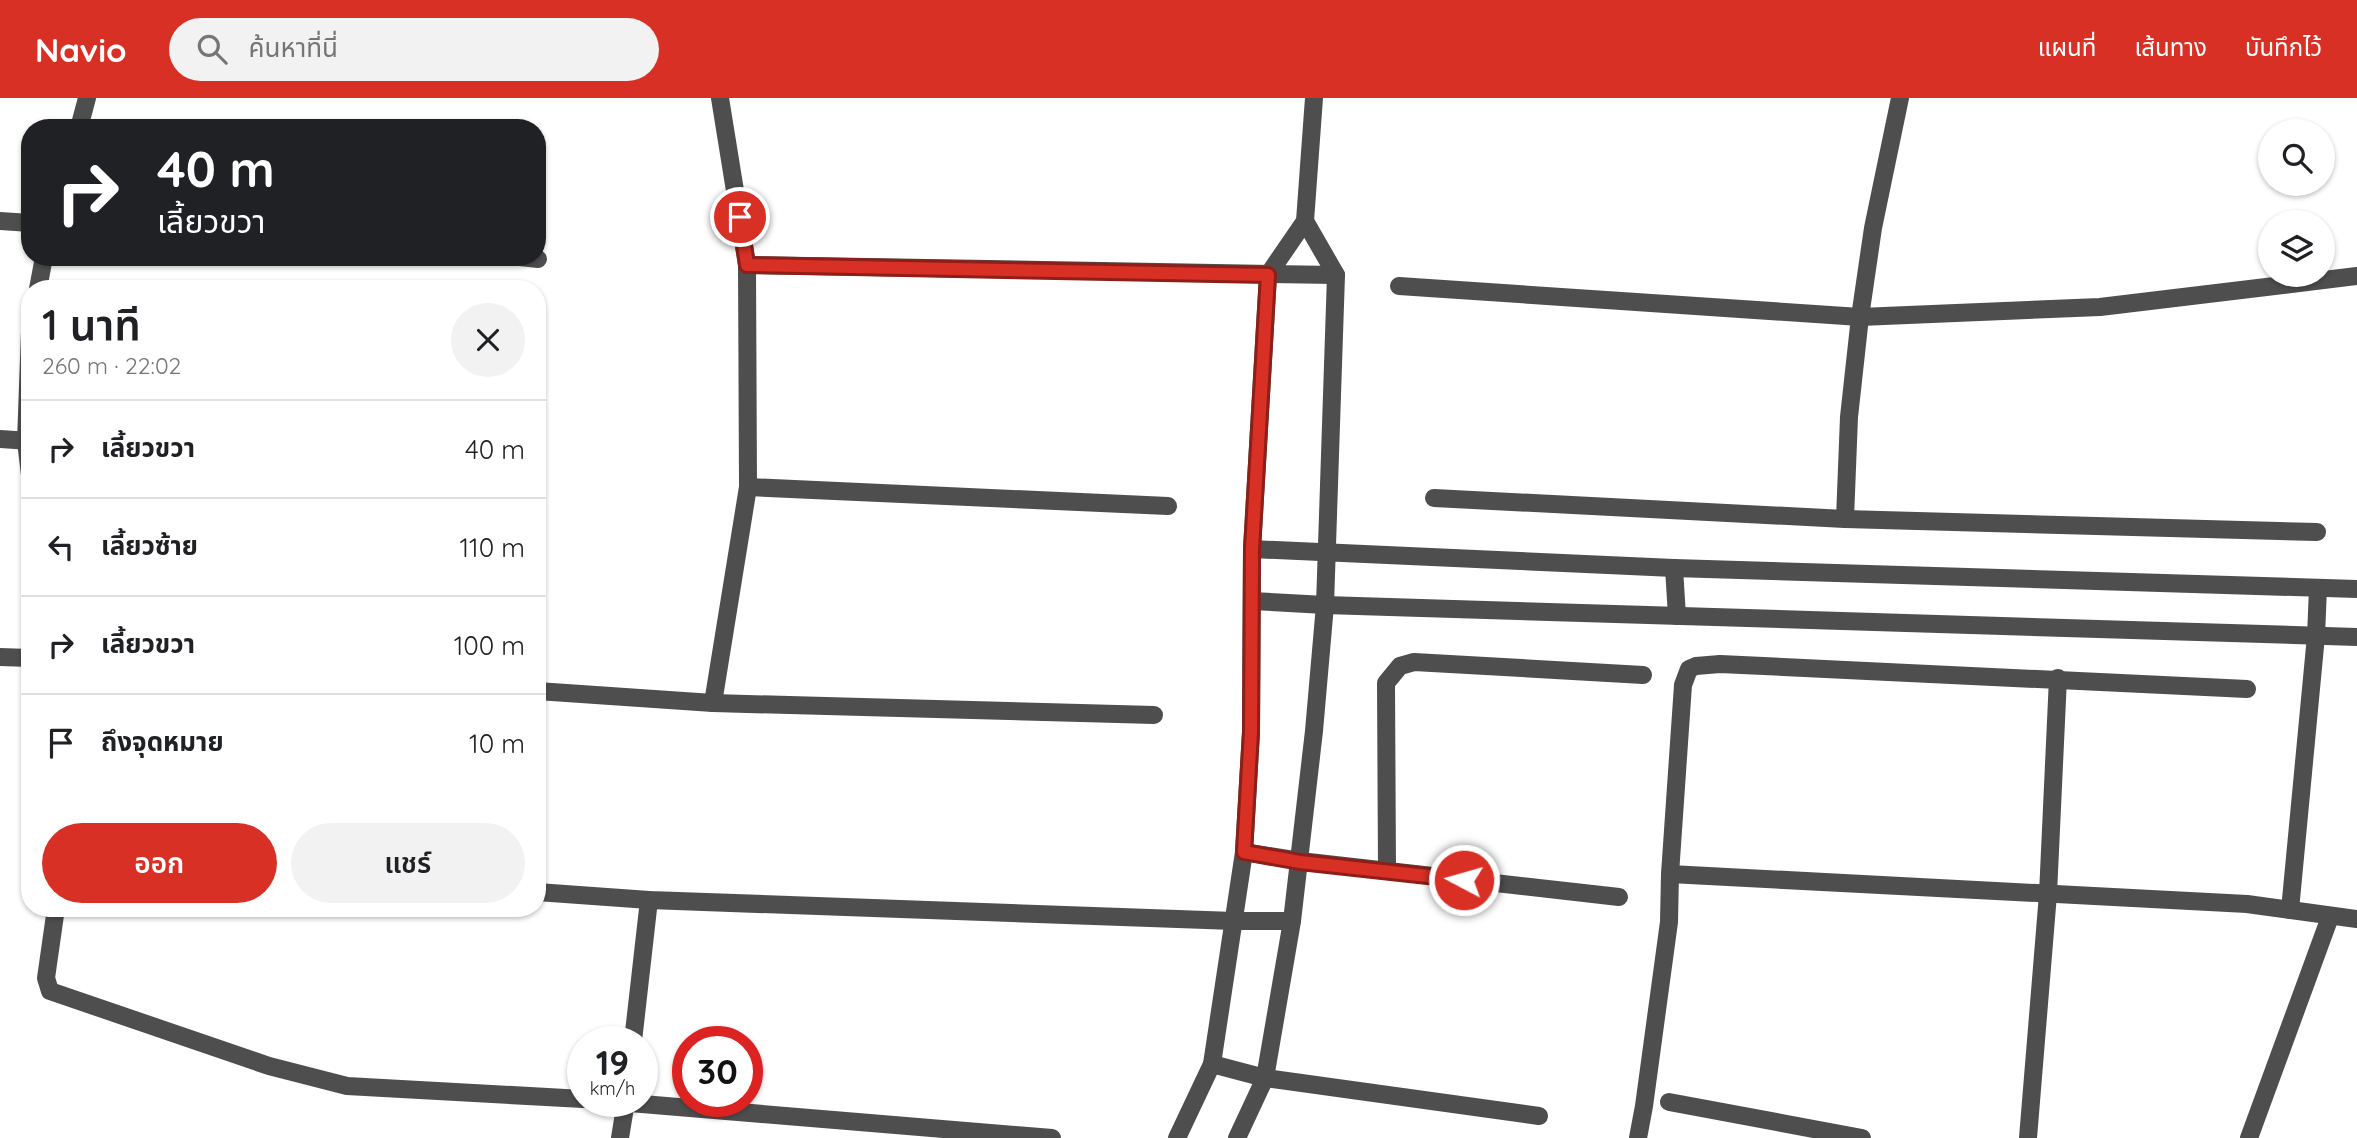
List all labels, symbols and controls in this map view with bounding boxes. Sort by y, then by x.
search box [169,18,659,81]
text: Navio [35,29,127,70]
icon: search [193,30,231,68]
text: ค้นหาที่นี่ [249,31,338,64]
text: แผนที่ [2038,32,2096,62]
text: เส้นทาง [2134,32,2207,62]
text: บันทึกไว้ [2245,32,2322,62]
map controls [2258,119,2335,287]
button: search [2258,119,2335,196]
text: 40 m [157,138,275,199]
icon: right [42,147,133,238]
pin [710,187,770,247]
icon: arrive [721,198,759,236]
text: เลี้ยวขวา [157,201,265,241]
button: layers [2258,210,2335,287]
text: 1 นาที [42,298,141,351]
button: close [451,303,525,377]
text: 260 m · 22:02 [42,351,181,380]
icon: right [42,430,80,468]
text: เลี้ยวขวา [101,431,195,464]
text: 40 m [465,433,525,466]
icon: left [42,528,80,566]
text: เลี้ยวซ้าย [101,529,198,562]
text: 110 m [459,531,525,564]
icon: right [42,626,80,664]
text: เลี้ยวขวา [101,627,195,660]
text: 100 m [454,629,525,662]
icon: arrive [42,724,80,762]
text: ถึงจุดหมาย [101,725,224,758]
text: 10 m [469,727,525,760]
button: ออก [42,823,277,903]
button: แชร์ [291,823,525,903]
position arrow [1427,843,1501,917]
speed limit sign: 30 [672,1026,763,1117]
text: 19 [596,1040,629,1084]
text: km/h [590,1077,635,1100]

